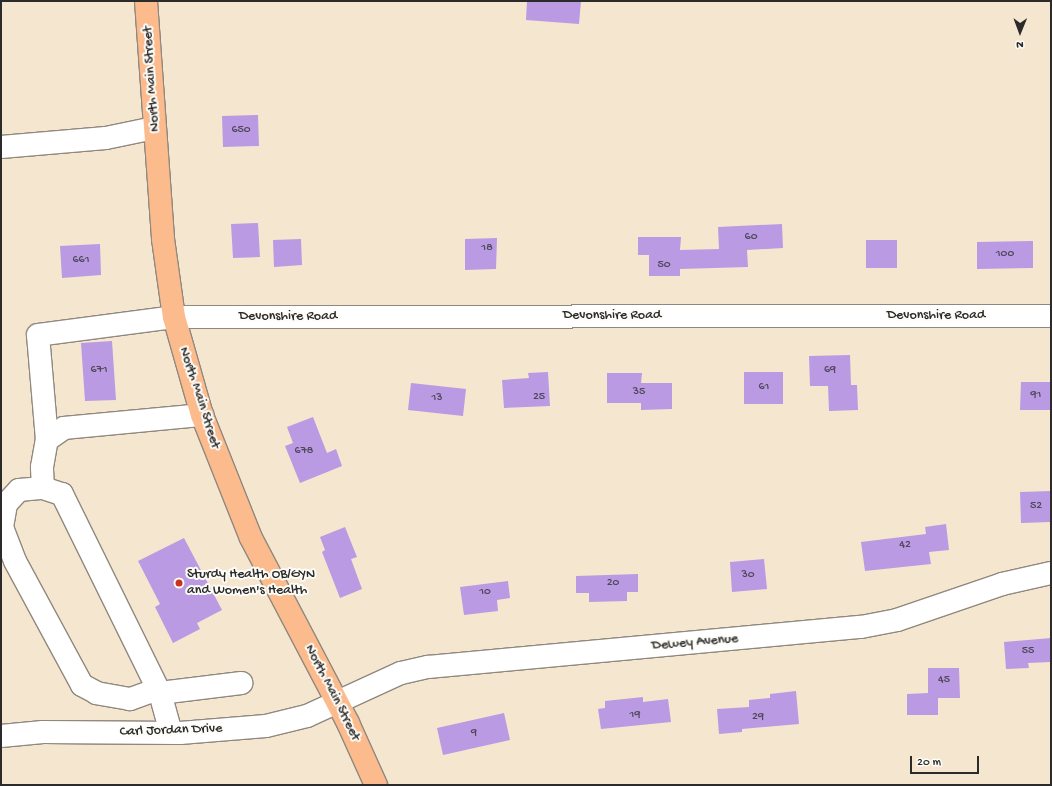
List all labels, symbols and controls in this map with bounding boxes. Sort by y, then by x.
north arrow [1000,12,1040,52]
street label: North Main Street [140,26,164,132]
text: N [1016,38,1023,50]
house number: 650 [231,124,251,138]
house number: 60 [745,231,757,245]
house number: 18 [481,242,493,256]
house number: 100 [996,248,1014,262]
house number: 661 [72,254,90,268]
house number: 50 [657,259,671,273]
street label: Devonshire Road [563,308,661,324]
street label: Devonshire Road [887,308,985,324]
street label: Devonshire Road [239,309,337,325]
street label: North Main Street [175,345,223,451]
house number: 671 [90,364,108,378]
house number: 69 [824,364,836,378]
house number: 61 [759,381,769,395]
house number: 35 [633,386,645,400]
house number: 91 [1031,389,1041,403]
house number: 25 [533,391,545,405]
house number: 13 [431,392,443,406]
house number: 678 [295,445,313,459]
house number: 52 [1030,500,1042,514]
house number: 42 [899,539,911,553]
place label: Sturdy Health OB/GYN and Women's Health [187,567,315,600]
house number: 30 [741,569,755,583]
house number: 20 [607,577,619,591]
marker: Sturdy Health OB/GYN and Women's Health [174,578,184,588]
house number: 10 [479,586,491,600]
street label: Dewey Avenue [651,631,739,655]
street label: North Main Street [301,642,363,744]
house number: 55 [1022,645,1034,659]
house number: 45 [938,674,950,688]
house number: 19 [630,709,640,723]
house number: 29 [752,711,764,725]
street label: Carl Jordan Drive [119,721,223,741]
house number: 9 [471,727,477,741]
scale bar [912,748,981,774]
text: 20 m [917,756,941,770]

